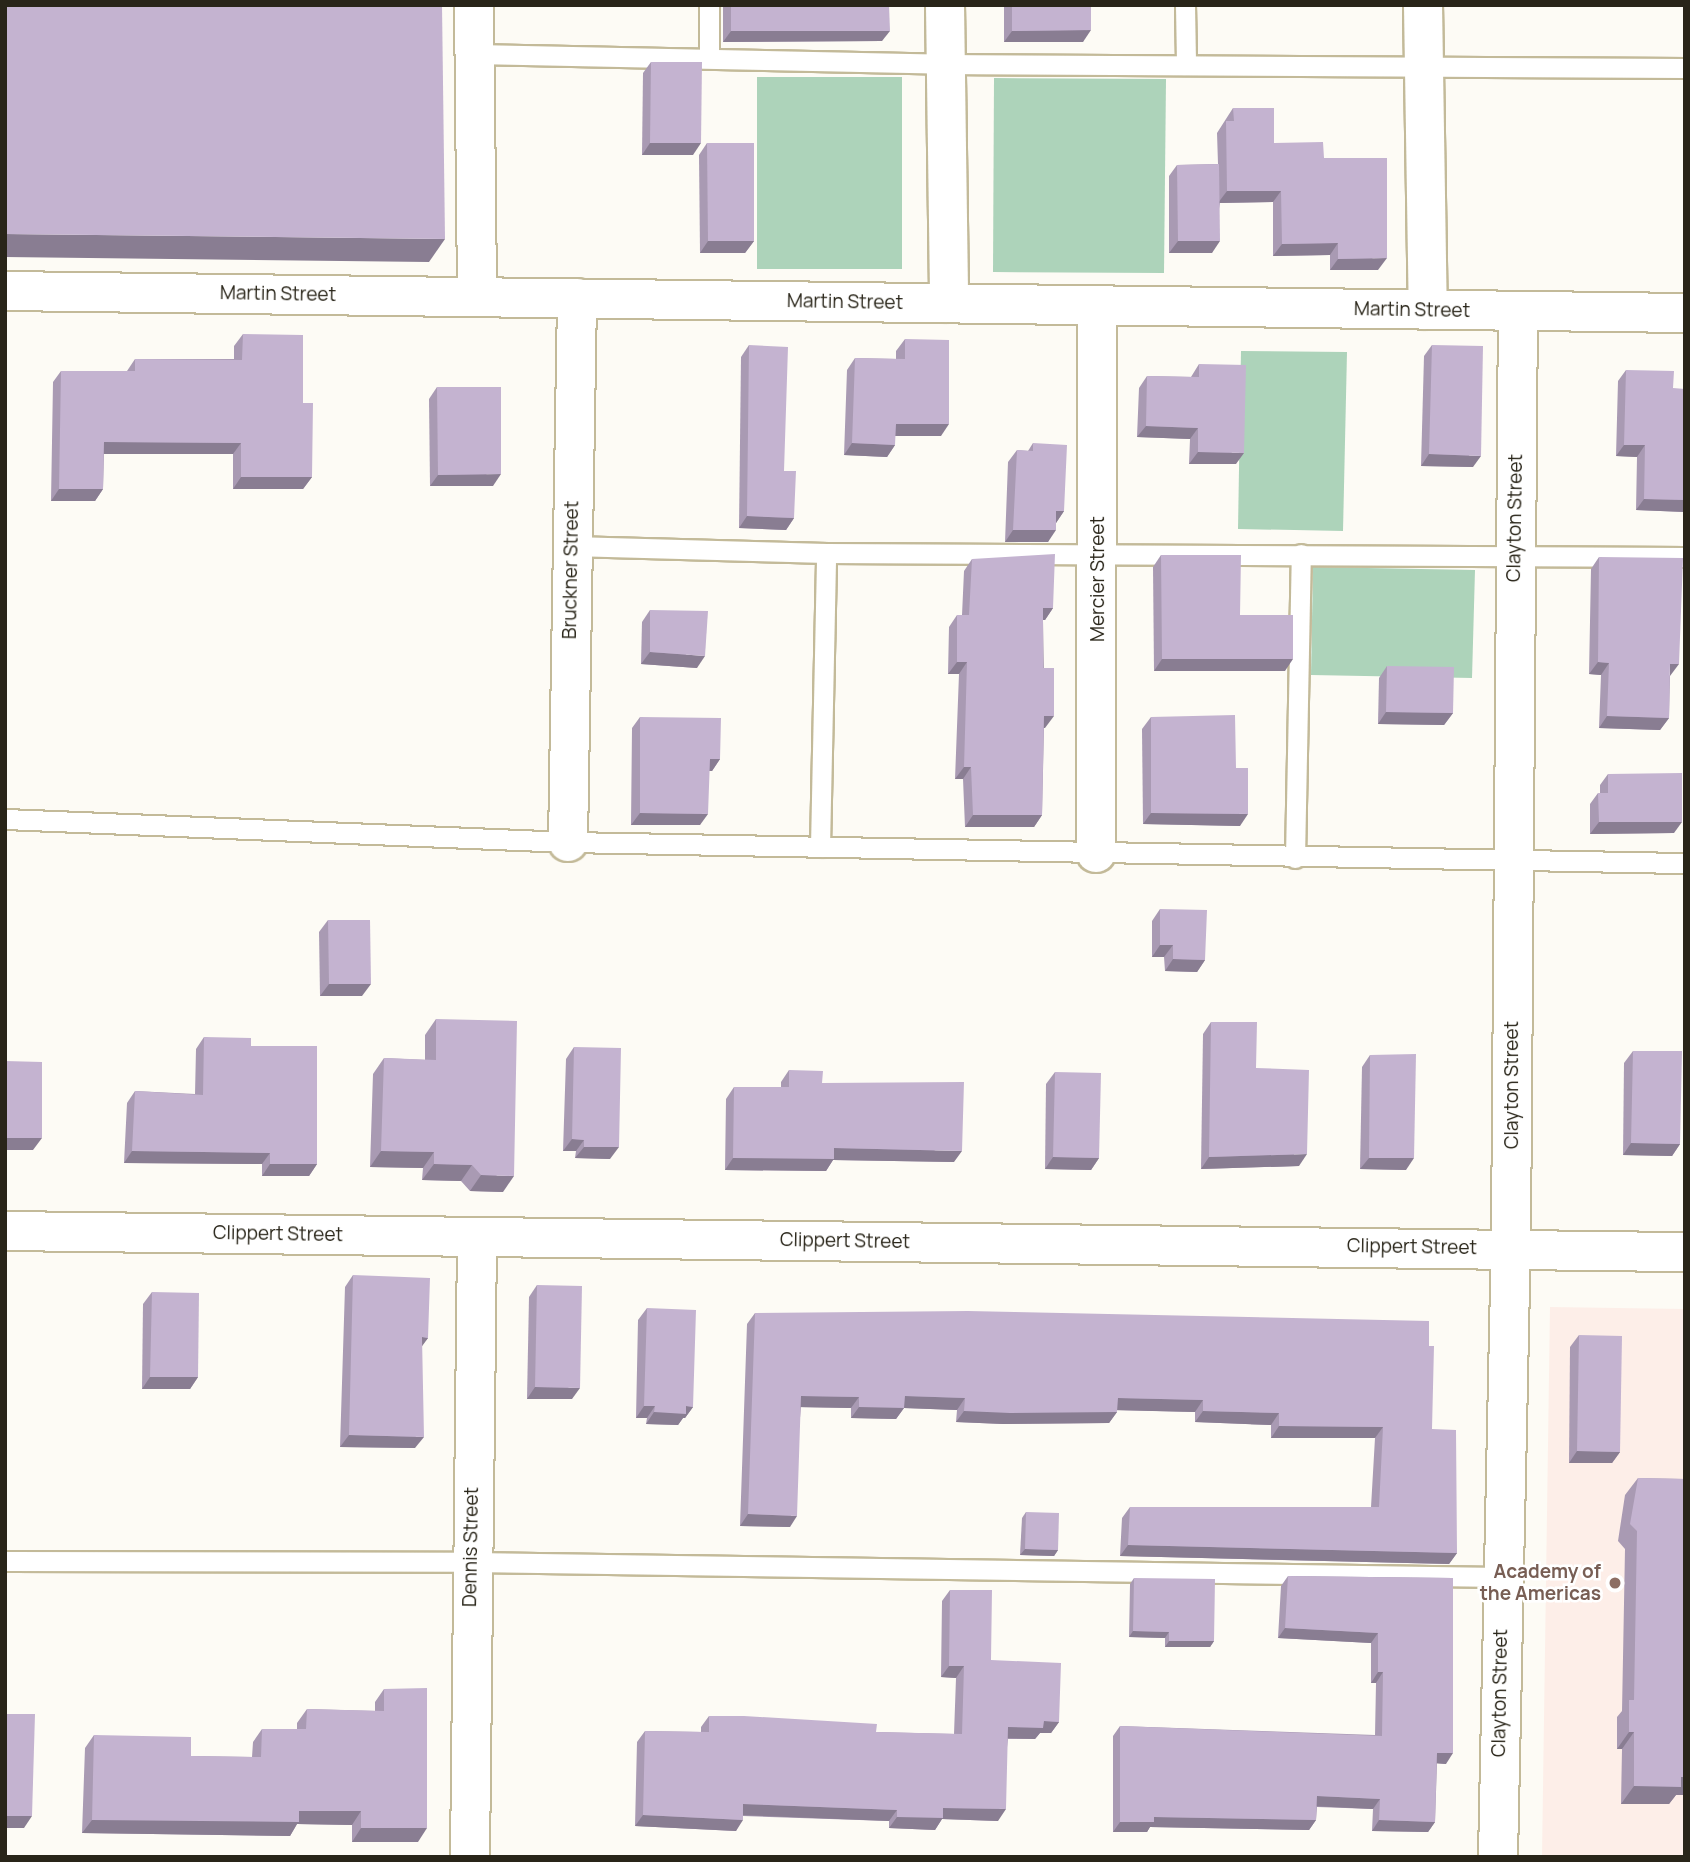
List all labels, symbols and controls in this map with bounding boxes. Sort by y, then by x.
street label: Martin Street [220,282,336,306]
street label: Martin Street [787,290,903,314]
street label: Martin Street [1354,298,1470,322]
street label: Clayton Street [1502,454,1528,582]
street label: Bruckner Street [558,501,584,639]
street label: Mercier Street [1087,516,1109,642]
street label: Clayton Street [1501,1021,1523,1149]
street label: Clippert Street [213,1221,343,1247]
street label: Clippert Street [780,1228,910,1254]
street label: Clippert Street [1347,1234,1477,1260]
street label: Dennis Street [459,1487,483,1607]
place label: Academy of the Americas [1480,1561,1601,1605]
marker: Academy of the Americas [1607,1575,1623,1591]
street label: Clayton Street [1487,1629,1513,1757]

